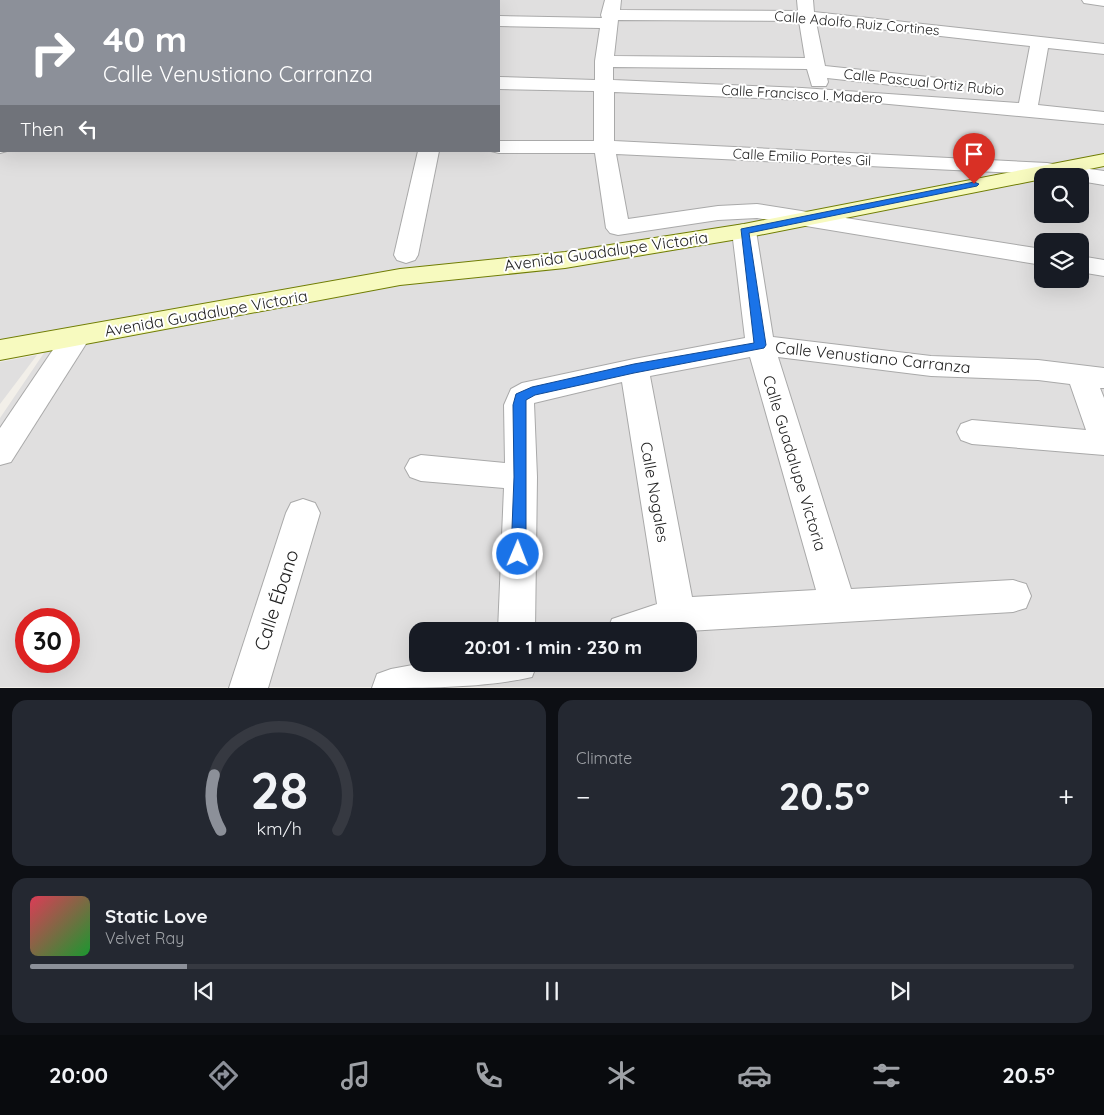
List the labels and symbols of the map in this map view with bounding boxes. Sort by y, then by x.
street label: Calle Adolfo Ruiz Cortines [774,7,940,39]
street label: Calle Pascual Ortiz Rubio [843,65,1005,99]
street label: Calle Francisco I. Madero [721,81,883,107]
pin [953,133,995,184]
street label: Calle Emilio Portes Gil [732,144,872,170]
street label: Avenida Guadalupe Victoria [503,227,709,275]
street label: Avenida Guadalupe Victoria [103,285,309,341]
street label: Calle Venustiano Carranza [774,337,972,377]
street label: Calle Guadalupe Victoria [759,373,831,553]
street label: Calle Nogales [636,440,674,544]
position arrow [491,527,543,579]
street label: Calle Ébano [248,547,304,653]
speed limit sign: 30 [15,608,80,673]

